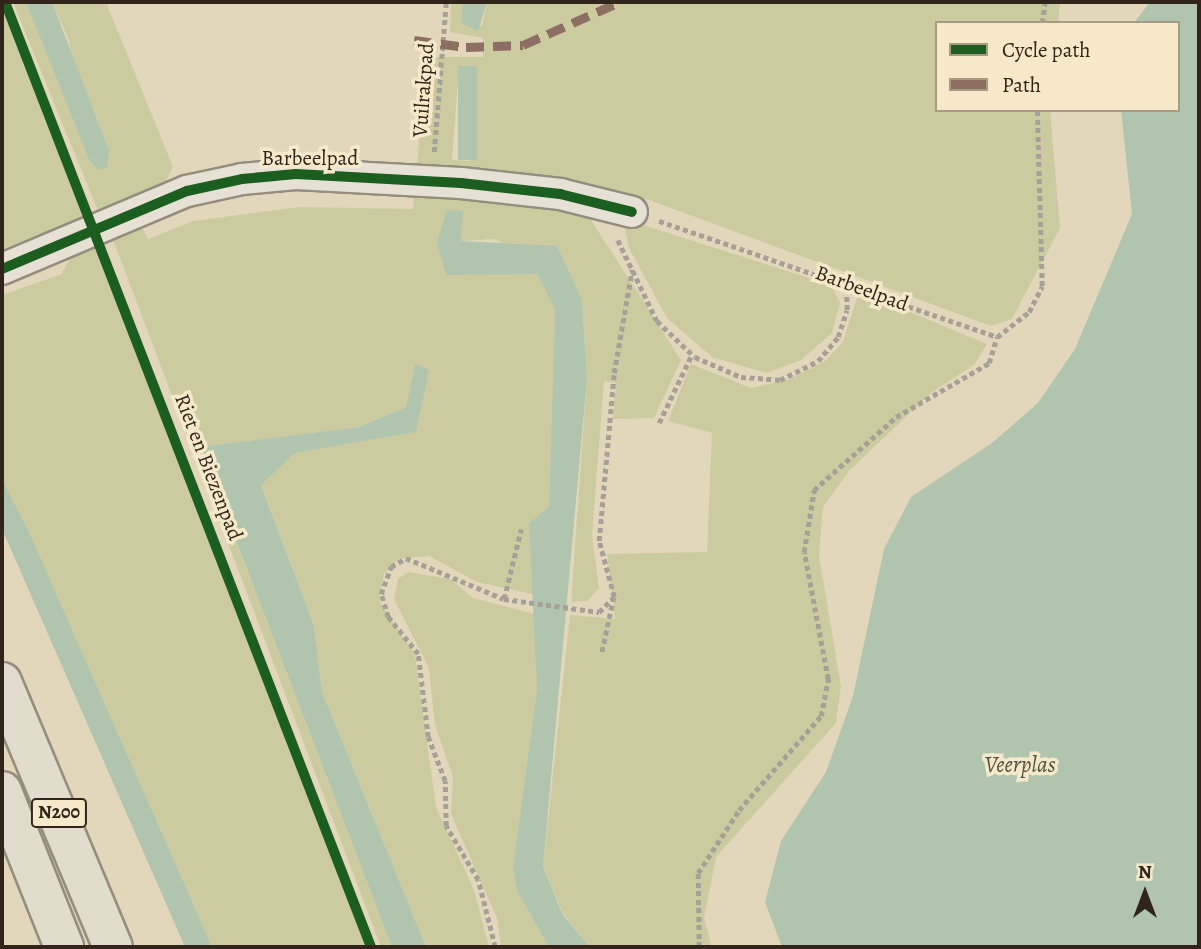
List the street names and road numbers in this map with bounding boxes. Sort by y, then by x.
street label: Vuilrakpad [407,42,439,138]
street label: Barbeelpad [261,145,359,171]
street label: Barbeelpad [812,260,912,316]
street label: Riet en Biezenpad [170,390,248,544]
road number: N200 [29,798,89,828]

